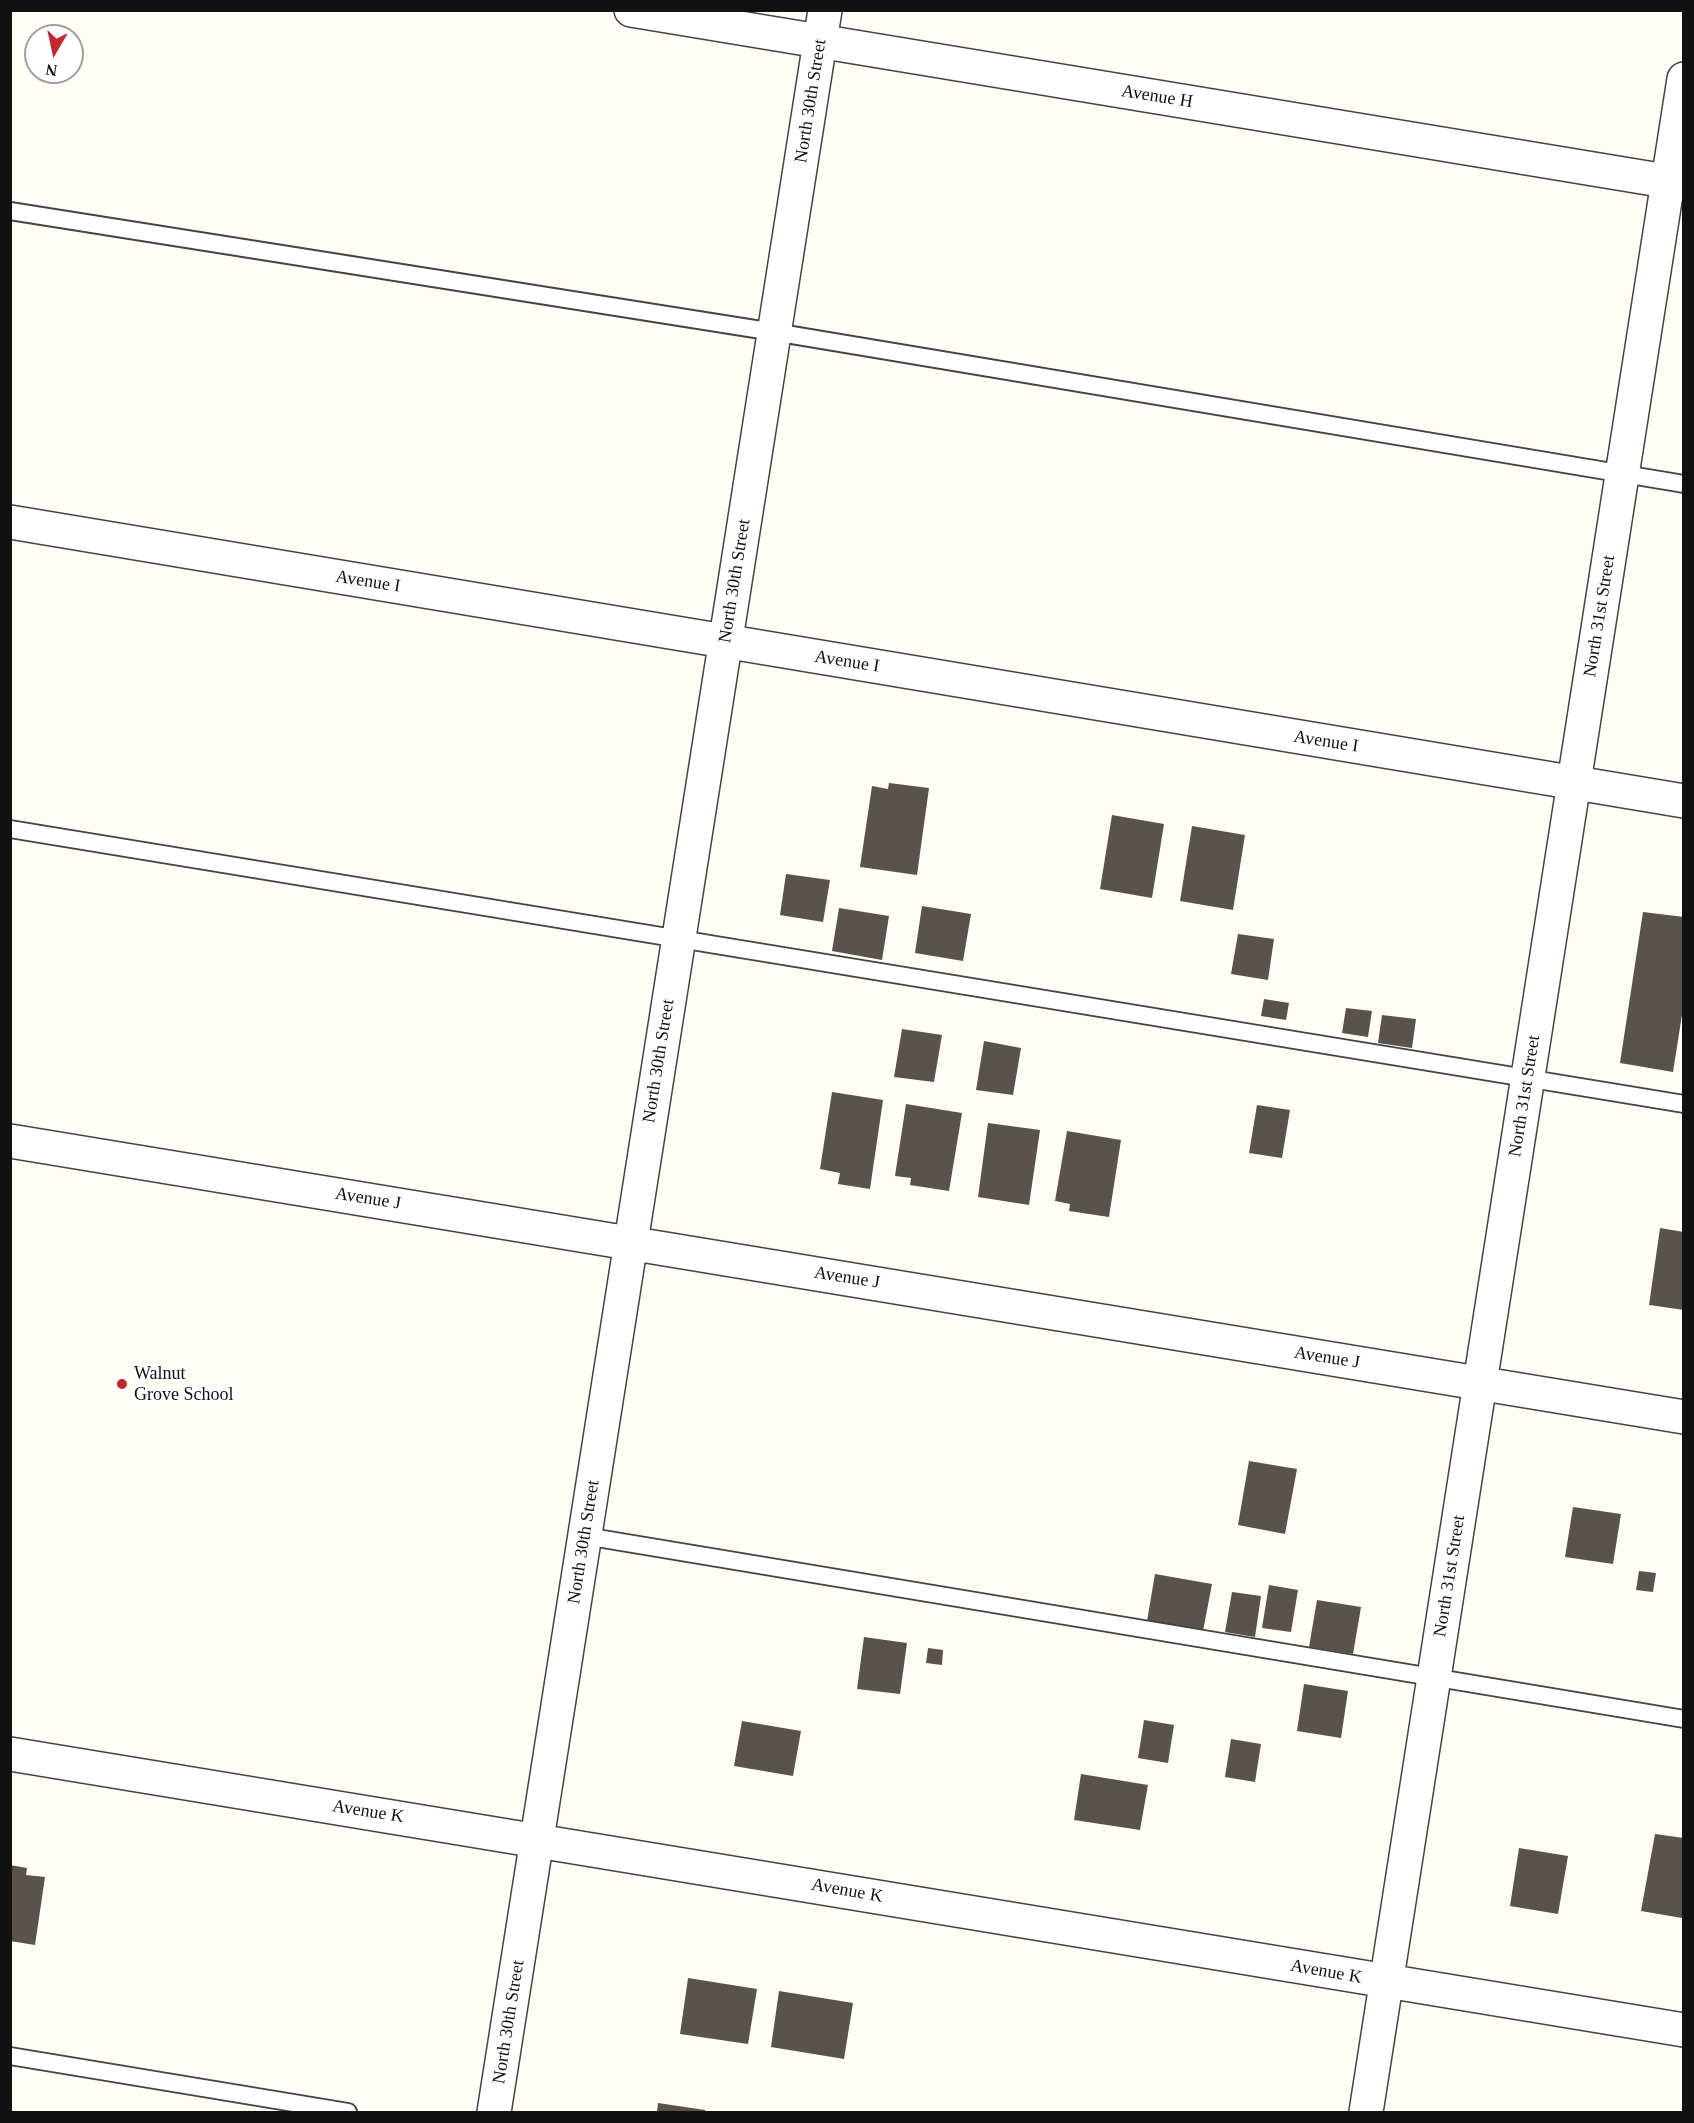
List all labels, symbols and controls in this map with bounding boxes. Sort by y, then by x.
north arrow [24,24,84,84]
street label: North 30th Street [791,38,831,164]
text: N [44,61,58,80]
street label: Avenue H [1120,81,1194,113]
street label: North 30th Street [715,518,755,644]
street label: North 31st Street [1580,554,1620,678]
street label: Avenue I [334,566,402,598]
street label: Avenue I [813,646,881,678]
street label: Avenue I [1292,726,1360,758]
street label: North 30th Street [639,998,679,1124]
street label: North 31st Street [1505,1034,1545,1158]
street label: Avenue J [334,1183,402,1215]
street label: Avenue J [813,1262,881,1294]
street label: Avenue J [1293,1342,1361,1374]
place label: Walnut Grove School [134,1363,233,1406]
marker: Walnut Grove School [115,1377,129,1391]
street label: North 30th Street [564,1479,604,1605]
street label: North 31st Street [1430,1514,1470,1638]
street label: Avenue K [331,1796,405,1828]
street label: Avenue K [810,1874,884,1908]
street label: Avenue K [1289,1955,1363,1989]
street label: North 30th Street [489,1959,529,2085]

